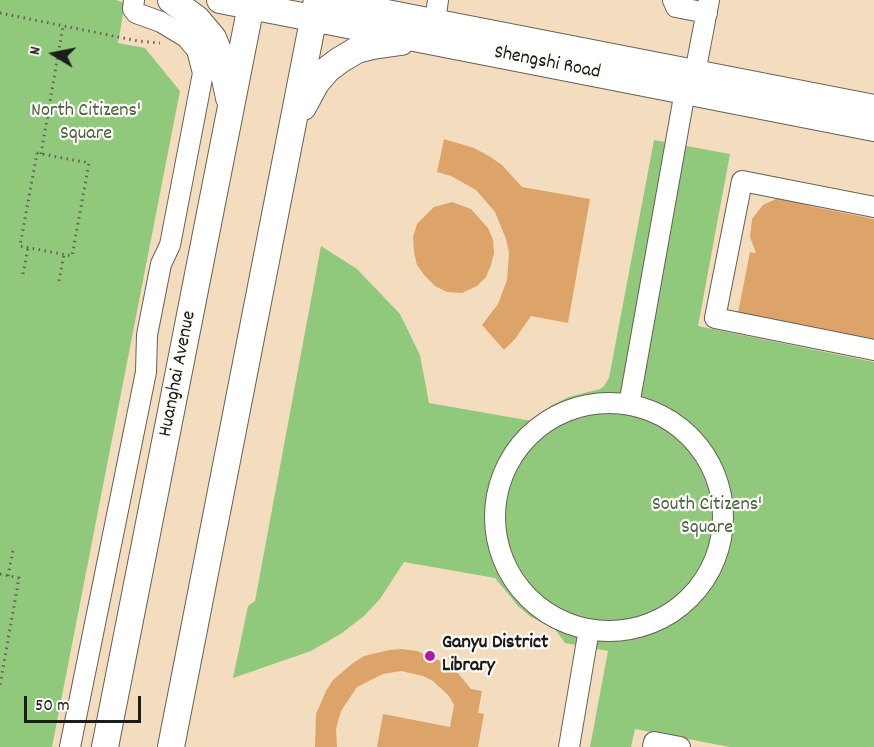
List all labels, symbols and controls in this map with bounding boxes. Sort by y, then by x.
north arrow [24,24,84,84]
street label: Shengshi Road [492,42,602,86]
text: N [24,45,48,57]
park label: North Citizens' Square [31,100,141,147]
street label: Huanghai Avenue [155,309,203,439]
park label: South Citizens' Square [652,494,762,541]
place label: Ganyu District Library [442,632,548,679]
marker: Ganyu District Library [423,649,437,663]
scale bar [27,684,144,722]
text: 50 m [35,694,70,719]

